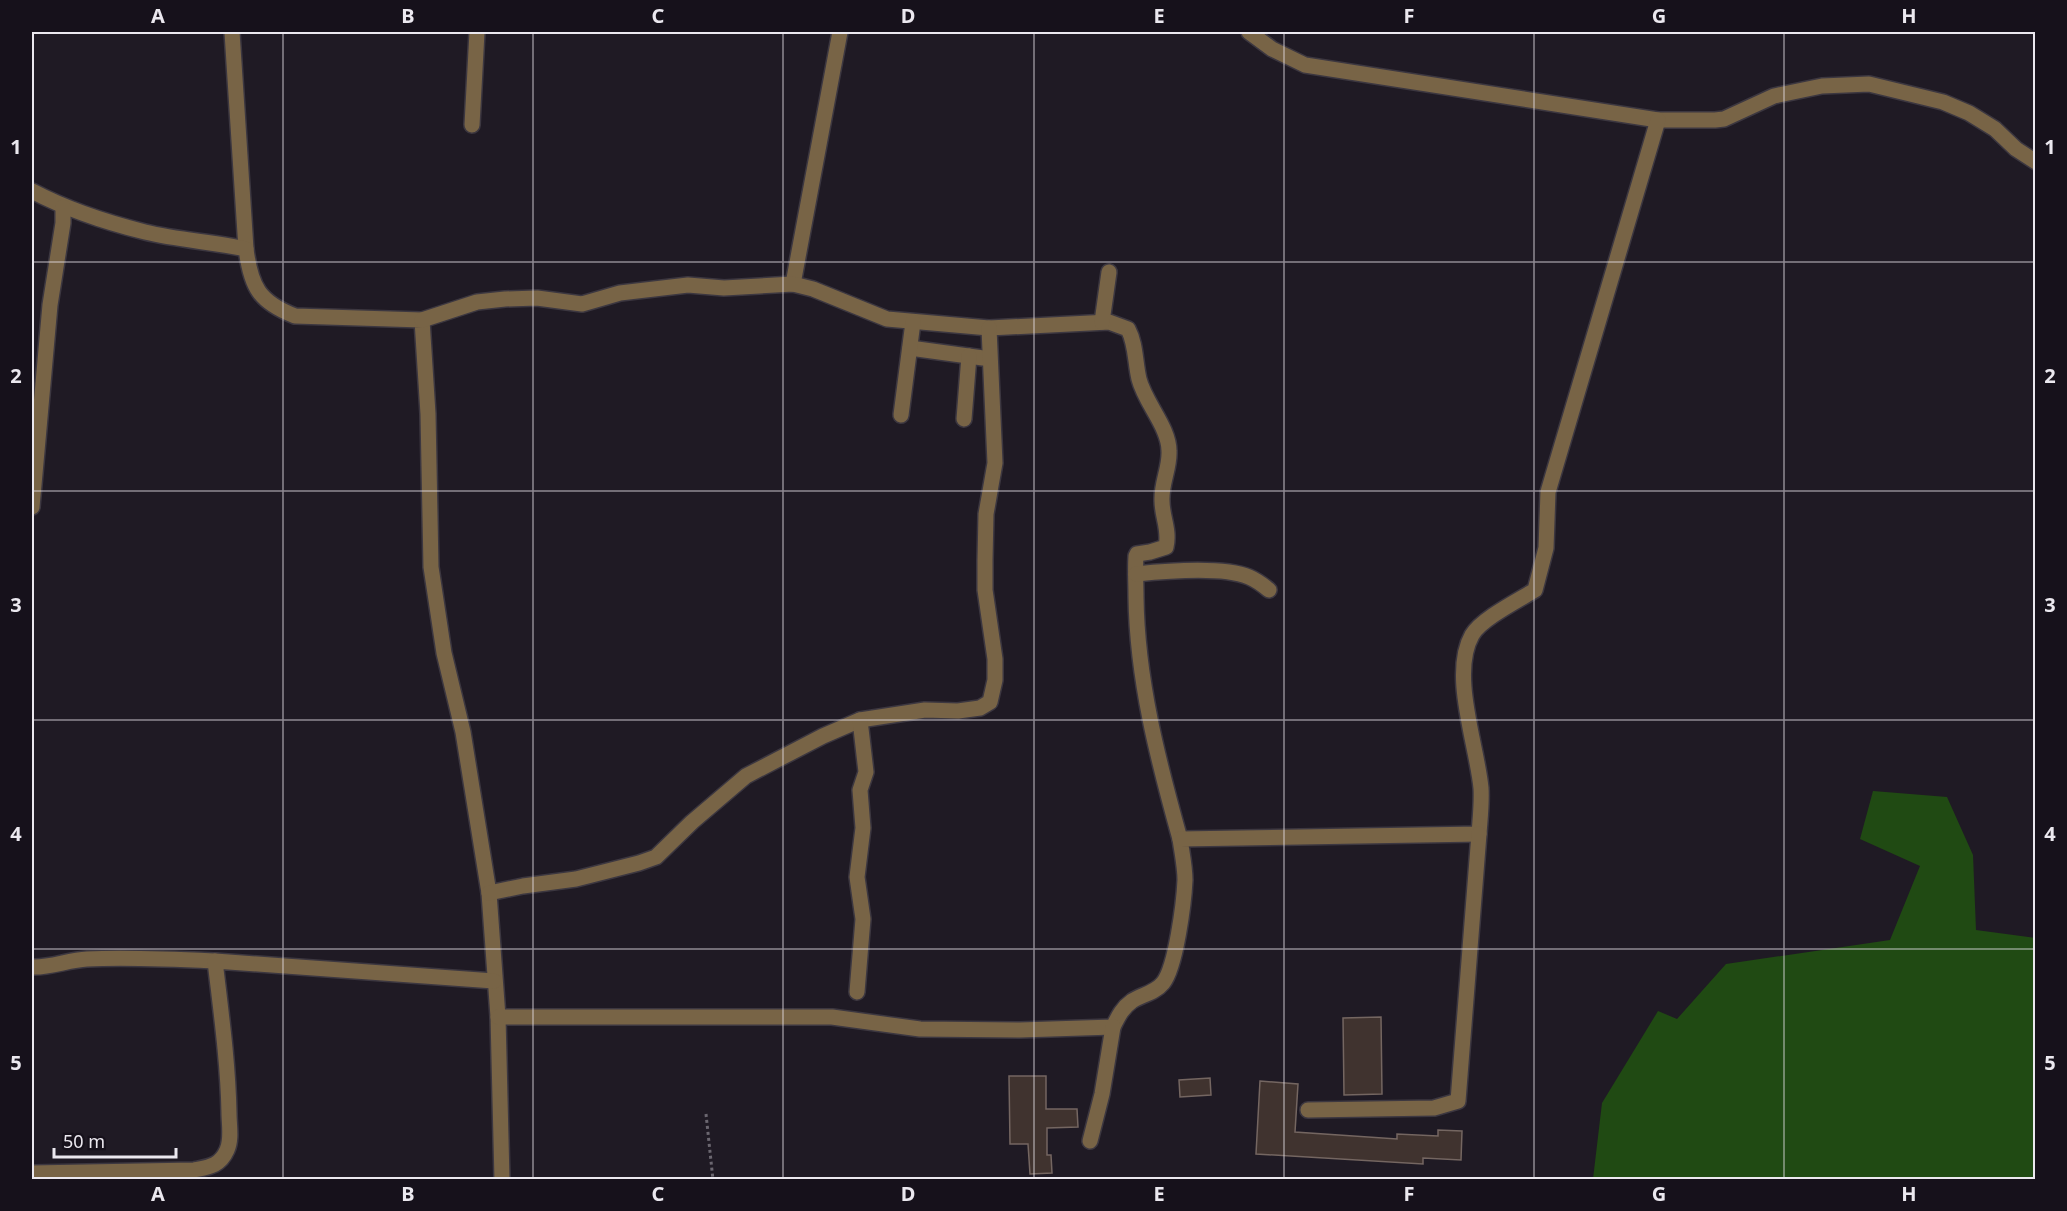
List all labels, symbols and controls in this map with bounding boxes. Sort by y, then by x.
text: A [151,2,165,29]
text: B [401,2,415,29]
text: C [652,2,665,29]
text: D [901,2,915,29]
text: E [1153,2,1165,29]
text: F [1404,2,1414,29]
text: G [1652,2,1666,29]
text: H [1901,2,1917,29]
text: 1 [10,133,22,160]
text: 1 [2044,133,2056,160]
text: 2 [10,362,22,389]
text: 2 [2044,362,2056,389]
text: 3 [10,591,22,618]
text: 3 [2044,591,2056,618]
text: 4 [10,820,22,847]
text: 4 [2044,820,2056,847]
text: 5 [10,1049,22,1076]
text: 5 [2044,1049,2056,1076]
scale bar [54,1121,176,1159]
text: 50 m [63,1129,105,1153]
text: A [151,1180,165,1207]
text: B [401,1180,415,1207]
text: C [652,1180,665,1207]
text: D [901,1180,915,1207]
text: E [1153,1180,1165,1207]
text: F [1404,1180,1414,1207]
text: G [1652,1180,1666,1207]
text: H [1901,1180,1917,1207]

